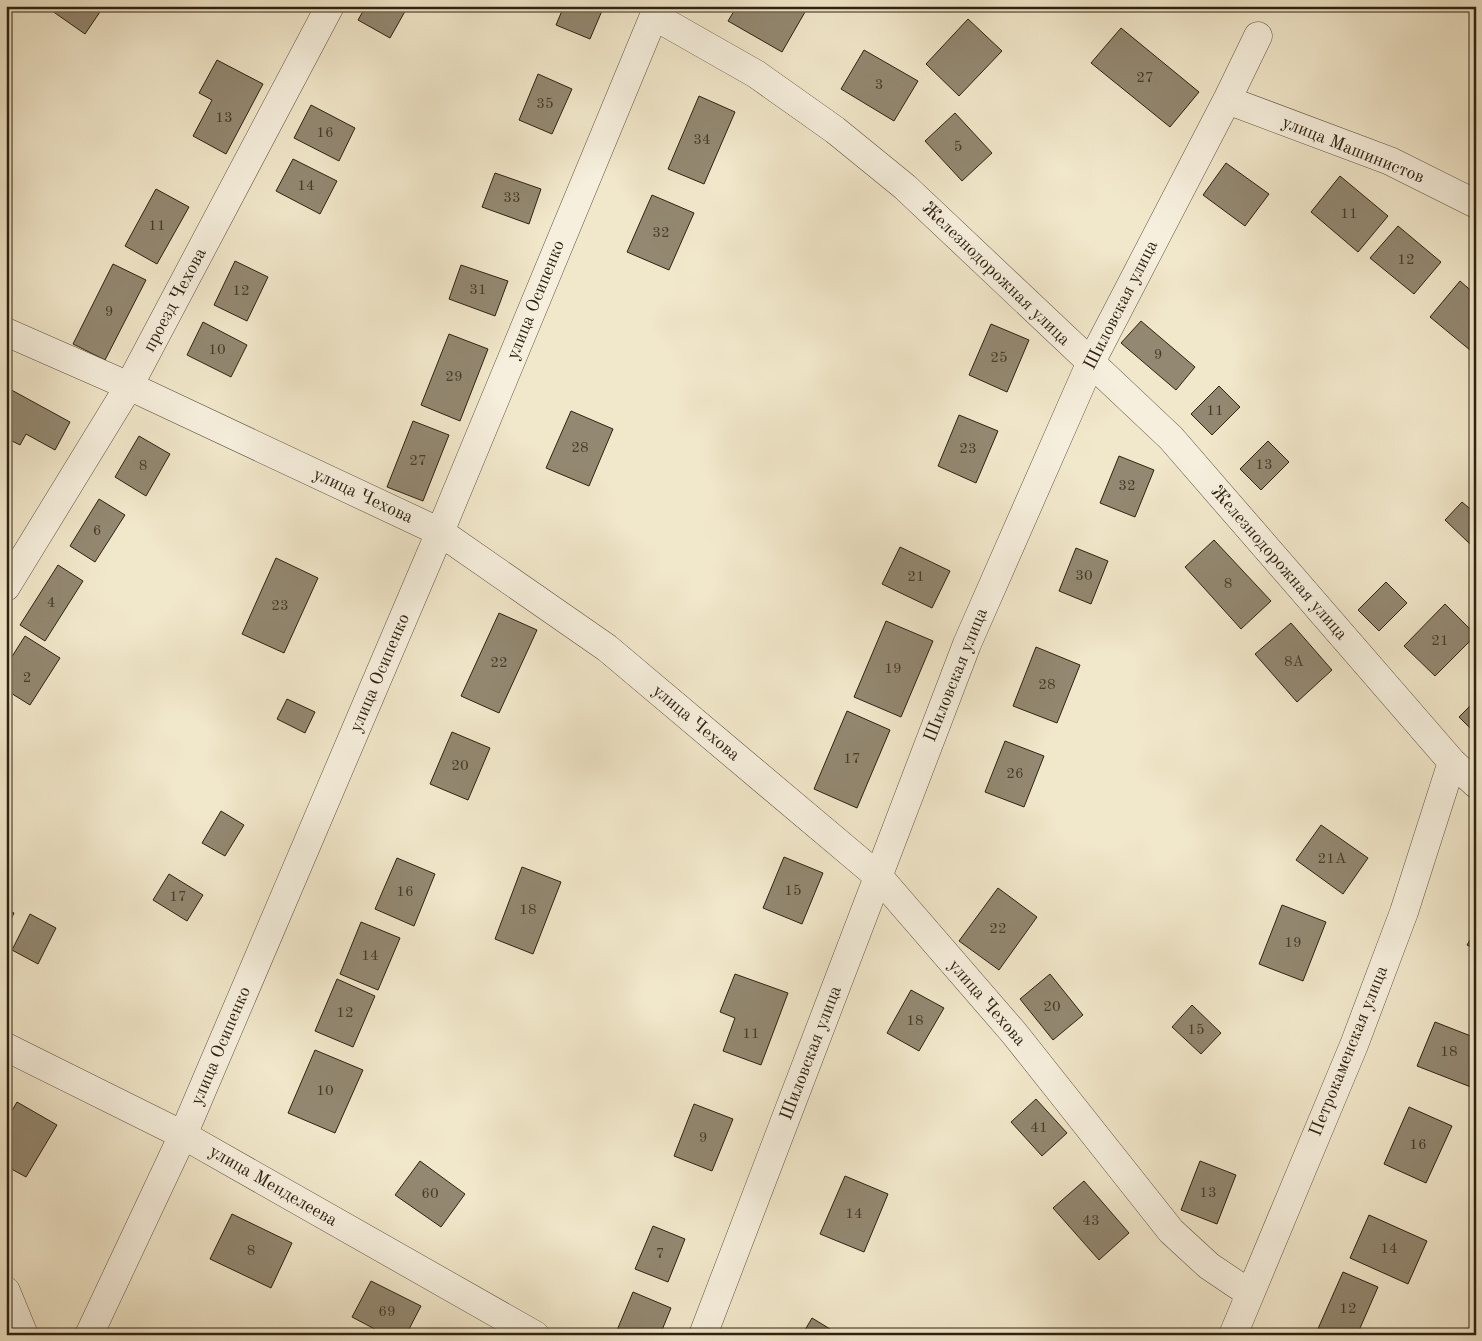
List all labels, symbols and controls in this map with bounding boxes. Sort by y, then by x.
house number: 27 [1136,71,1154,86]
house number: 3 [875,78,883,93]
house number: 35 [536,97,554,112]
house number: 13 [215,111,233,126]
street label: улица Машинистов [1279,113,1427,187]
house number: 16 [316,126,334,141]
house number: 34 [693,133,711,148]
house number: 5 [954,140,962,155]
house number: 14 [297,179,315,194]
house number: 33 [503,191,521,206]
street label: Железнодорожная улица [919,199,1074,349]
house number: 11 [1340,207,1358,222]
house number: 11 [148,219,166,234]
house number: 32 [652,226,670,241]
street label: Шиловская улица [1081,237,1161,373]
street label: улица Осипенко [504,238,568,362]
street label: проезд Чехова [140,245,210,355]
house number: 12 [1397,253,1415,268]
house number: 31 [469,283,487,298]
house number: 12 [232,284,250,299]
house number: 9 [105,305,113,320]
house number: 10 [208,343,226,358]
house number: 9 [1154,348,1162,363]
house number: 25 [990,351,1008,366]
house number: 29 [445,370,463,385]
house number: 11 [1206,404,1224,419]
house number: 28 [571,441,589,456]
house number: 23 [959,442,977,457]
house number: 27 [409,454,427,469]
house number: 13 [1255,458,1273,473]
house number: 8 [139,459,147,474]
street label: улица Чехова [310,465,416,527]
house number: 32 [1118,479,1136,494]
street label: Железнодорожная улица [1207,482,1351,644]
house number: 6 [93,524,101,539]
house number: 30 [1075,569,1093,584]
house number: 21 [907,570,925,585]
house number: 8 [1224,577,1232,592]
house number: 4 [47,596,55,611]
house number: 23 [271,599,289,614]
street label: Шиловская улица [921,606,991,744]
street label: улица Осипенко [347,611,413,735]
house number: 21 [1431,634,1449,649]
house number: 8А [1284,655,1305,670]
house number: 22 [490,656,508,671]
house number: 19 [884,662,902,677]
house number: 2 [23,671,31,686]
house number: 28 [1038,678,1056,693]
street label: улица Чехова [649,681,743,765]
house number: 17 [843,752,861,767]
house number: 20 [451,759,469,774]
house number: 26 [1006,767,1024,782]
house number: 21А [1318,852,1347,867]
house number: 15 [784,884,802,899]
house number: 16 [396,885,414,900]
house number: 17 [169,890,187,905]
house number: 18 [519,903,537,918]
house number: 22 [989,922,1007,937]
house number: 19 [1284,936,1302,951]
house number: 14 [361,949,379,964]
street label: улица Чехова [945,956,1029,1050]
street label: Петрокаменская улица [1307,963,1391,1139]
street label: Шиловская улица [777,983,845,1123]
street label: улица Осипенко [188,984,254,1108]
house number: 20 [1043,1000,1061,1015]
house number: 12 [336,1006,354,1021]
house number: 18 [906,1014,924,1029]
house number: 15 [1187,1023,1205,1038]
house number: 11 [742,1027,760,1042]
house number: 18 [1440,1045,1458,1060]
house number: 10 [316,1084,334,1099]
house number: 41 [1030,1121,1048,1136]
house number: 9 [699,1131,707,1146]
house number: 16 [1409,1138,1427,1153]
street label: улица Менделеева [206,1142,340,1230]
house number: 13 [1199,1186,1217,1201]
house number: 60 [421,1187,439,1202]
house number: 14 [845,1207,863,1222]
house number: 43 [1082,1214,1100,1229]
house number: 14 [1380,1242,1398,1257]
house number: 8 [247,1244,255,1259]
house number: 7 [656,1247,664,1262]
house number: 12 [1339,1302,1357,1317]
house number: 69 [378,1305,396,1320]

